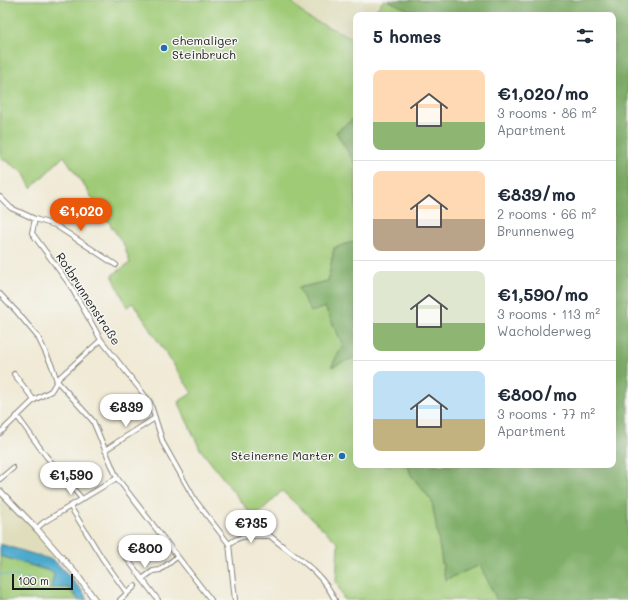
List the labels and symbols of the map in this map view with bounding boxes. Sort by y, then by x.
place label: ehemaliger Steinbruch [172,32,238,62]
marker: ehemaliger Steinbruch [159,43,169,53]
pin: €1,020 [48,198,114,232]
street label: Rotbrunnenstraße [53,249,125,348]
pin: €839 [102,394,150,428]
place label: Steinerne Marter [231,447,334,463]
marker: Steinerne Marter [337,451,347,461]
pin: €1,590 [38,462,104,496]
pin: €735 [227,510,275,544]
pin: €800 [121,535,169,569]
scale bar [12,572,73,591]

